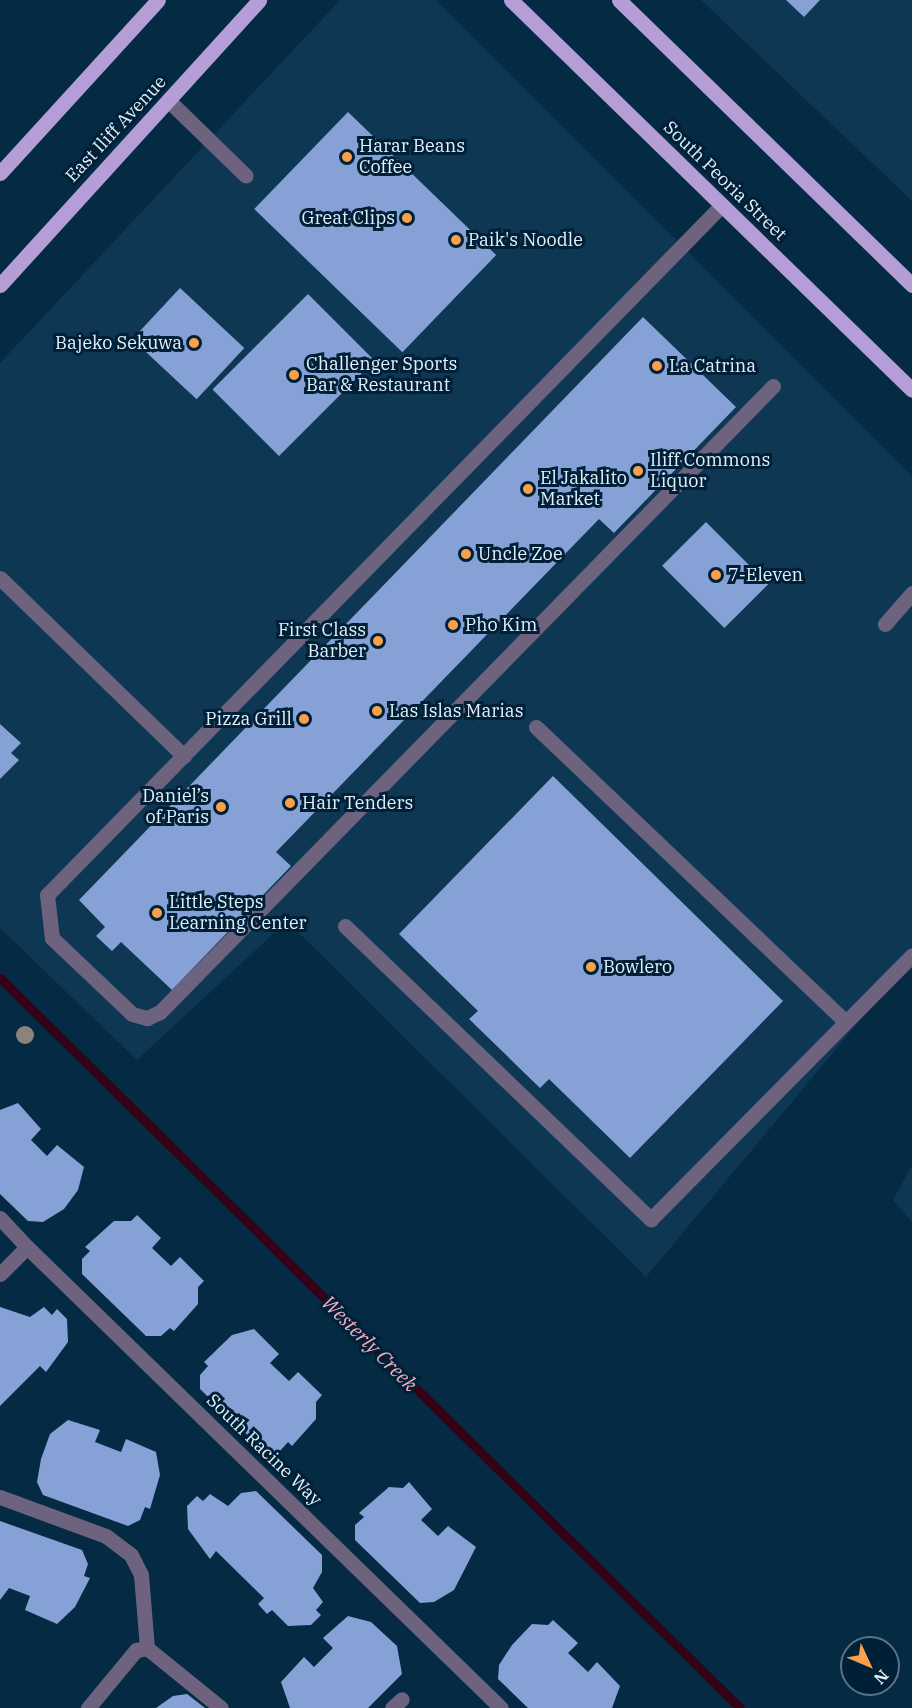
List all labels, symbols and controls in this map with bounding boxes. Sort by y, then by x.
street label: East Iliff Avenue [61,71,171,187]
street label: South Peoria Street [659,117,791,245]
place label: Harar Beans Coffee [359,136,465,178]
marker: Harar Beans Coffee [340,150,354,164]
place label: Great Clips [301,207,395,229]
marker: Great Clips [400,211,414,225]
place label: Paik's Noodle [468,229,583,251]
marker: Paik's Noodle [449,233,463,247]
place label: Bajeko Sekuwa [55,332,182,354]
marker: Bajeko Sekuwa [187,336,201,350]
place label: Challenger Sports Bar & Restaurant [306,354,457,397]
place label: La Catrina [669,355,756,377]
marker: La Catrina [650,359,664,373]
marker: Challenger Sports Bar & Restaurant [287,368,301,382]
place label: Iliff Commons Liquor [650,450,770,492]
marker: Iliff Commons Liquor [631,464,645,478]
place label: El Jakalito Market [540,468,627,510]
marker: El Jakalito Market [521,482,535,496]
place label: Uncle Zoe [478,543,563,565]
marker: Uncle Zoe [459,547,473,561]
place label: 7-Eleven [728,564,803,586]
marker: 7-Eleven [709,568,723,582]
place label: Pho Kim [465,614,537,636]
marker: Pho Kim [446,618,460,632]
place label: First Class Barber [278,620,366,662]
marker: First Class Barber [371,634,385,648]
place label: Las Islas Marias [389,700,523,722]
marker: Las Islas Marias [370,704,384,718]
place label: Pizza Grill [205,708,292,730]
marker: Pizza Grill [297,712,311,726]
place label: Daniel’s of Paris [142,786,209,828]
place label: Hair Tenders [302,792,413,814]
marker: Hair Tenders [283,796,297,810]
marker: Daniel’s of Paris [214,800,228,814]
place label: Little Steps Learning Center [169,892,307,934]
marker: Little Steps Learning Center [150,906,164,920]
place label: Bowlero [603,956,672,978]
marker: Bowlero [584,960,598,974]
water label: Westerly Creek [317,1290,423,1396]
street label: South Racine Way [202,1390,326,1510]
north arrow [840,1636,900,1696]
text: N [870,1666,893,1689]

